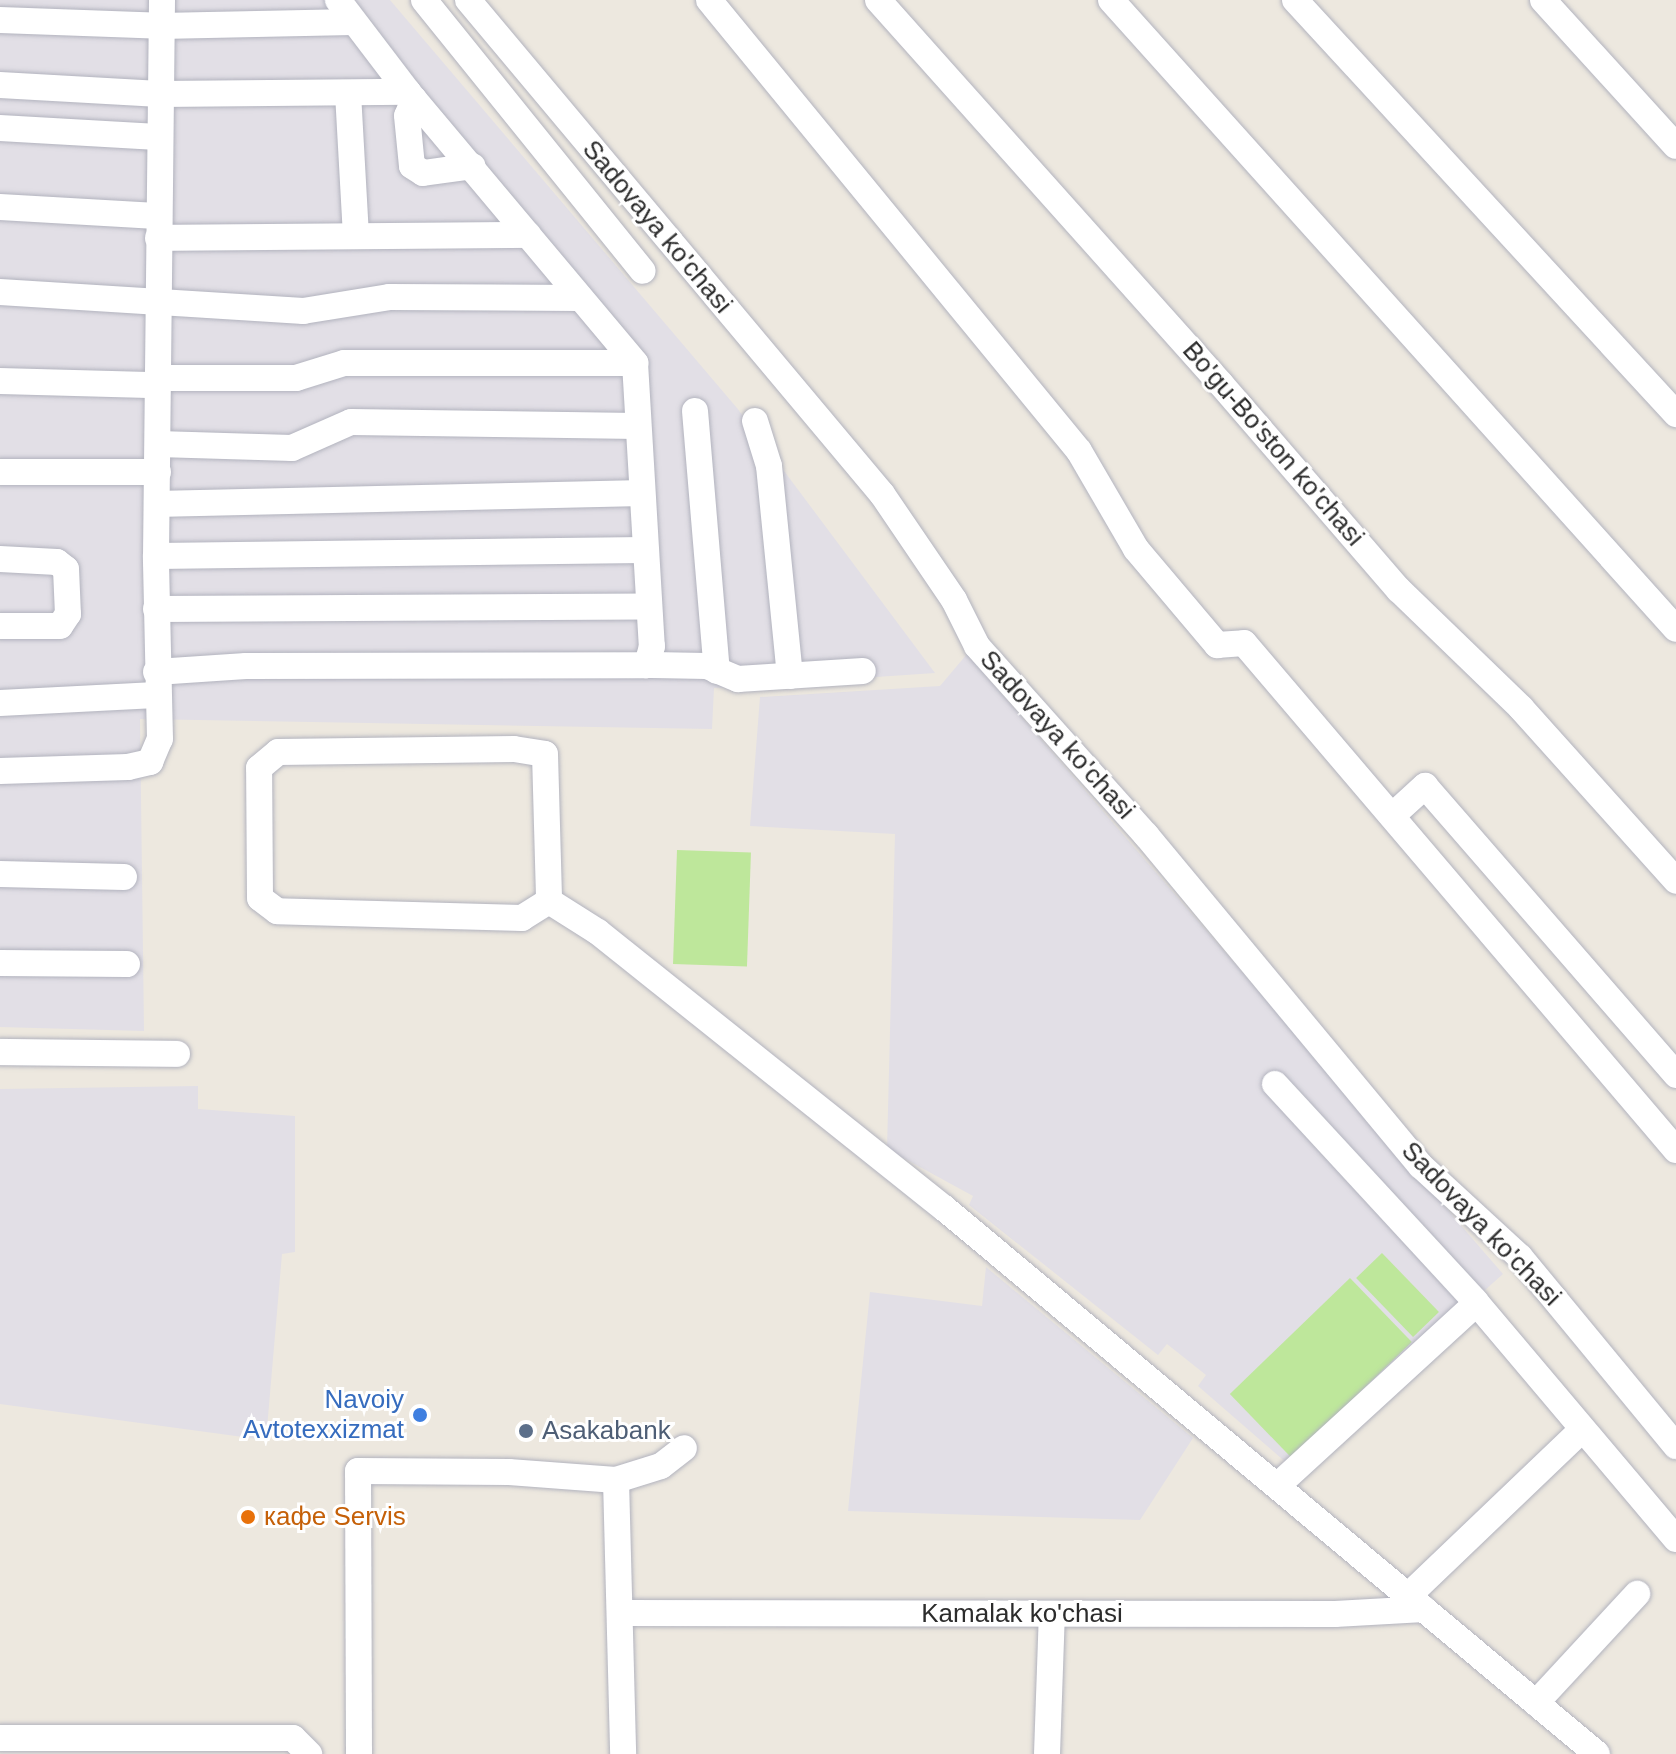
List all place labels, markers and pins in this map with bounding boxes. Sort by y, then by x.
place label: Navoiy Avtotexxizmat [243,1384,404,1446]
marker: Navoiy Avtotexxizmat [411,1406,429,1424]
place label: Asakabank [542,1415,671,1447]
marker: Asakabank [517,1422,535,1440]
place label: кафе Servis [264,1501,406,1533]
marker: кафе Servis [239,1508,257,1526]

